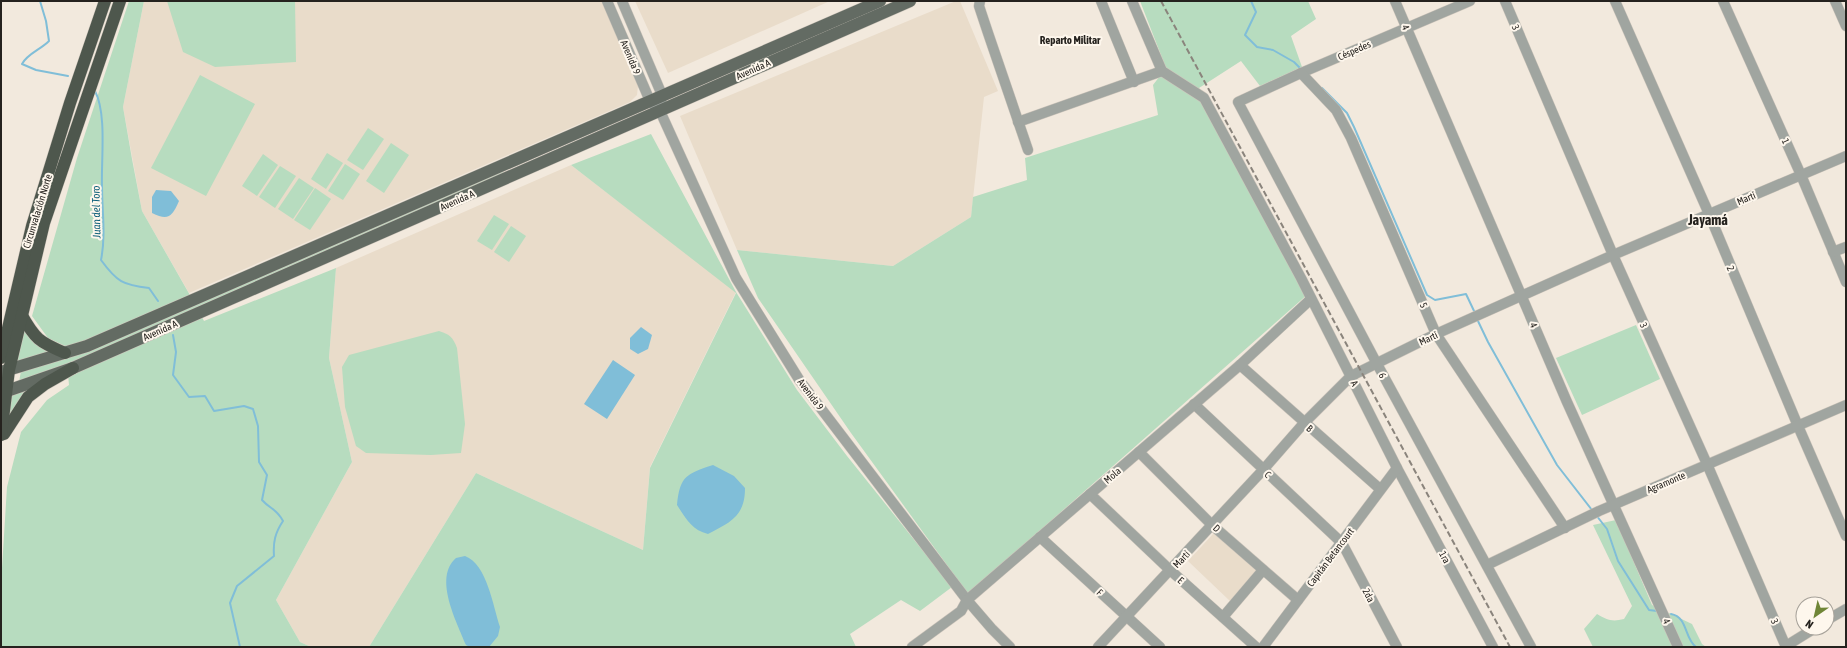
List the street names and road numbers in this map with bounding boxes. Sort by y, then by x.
street label: 4 [1400,23,1412,32]
street label: 3 [1510,23,1522,32]
street label: Avenida 9 [618,38,643,76]
street label: Céspedes [1336,38,1373,63]
street label: Avenida A [734,57,772,82]
street label: 1 [1780,137,1792,146]
street label: Circunvalación Norte [21,172,54,249]
street label: Avenida A [438,188,476,213]
street label: Martí [1735,189,1758,207]
street label: 2 [1725,264,1737,273]
street label: 5 [1418,301,1430,310]
street label: Avenida A [141,318,179,343]
street label: 4 [1528,321,1540,330]
street label: 3 [1638,321,1650,330]
street label: Martí [1417,329,1440,348]
street label: 6 [1377,371,1389,380]
street label: Avenida 9 [795,377,826,412]
street label: A [1349,379,1361,388]
street label: B [1304,423,1315,434]
street label: Mola [1102,465,1123,486]
street label: C [1262,469,1273,480]
street label: Agramonte [1645,469,1687,495]
street label: D [1211,522,1223,535]
street label: Capitán Betancourt [1305,526,1356,589]
street label: Martí [1171,548,1192,570]
street label: 1ra [1437,549,1452,565]
street label: E [1175,575,1186,586]
street label: 2da [1360,586,1377,604]
street label: F [1094,587,1105,598]
street label: 4 [1661,617,1673,626]
street label: 3 [1769,617,1781,626]

